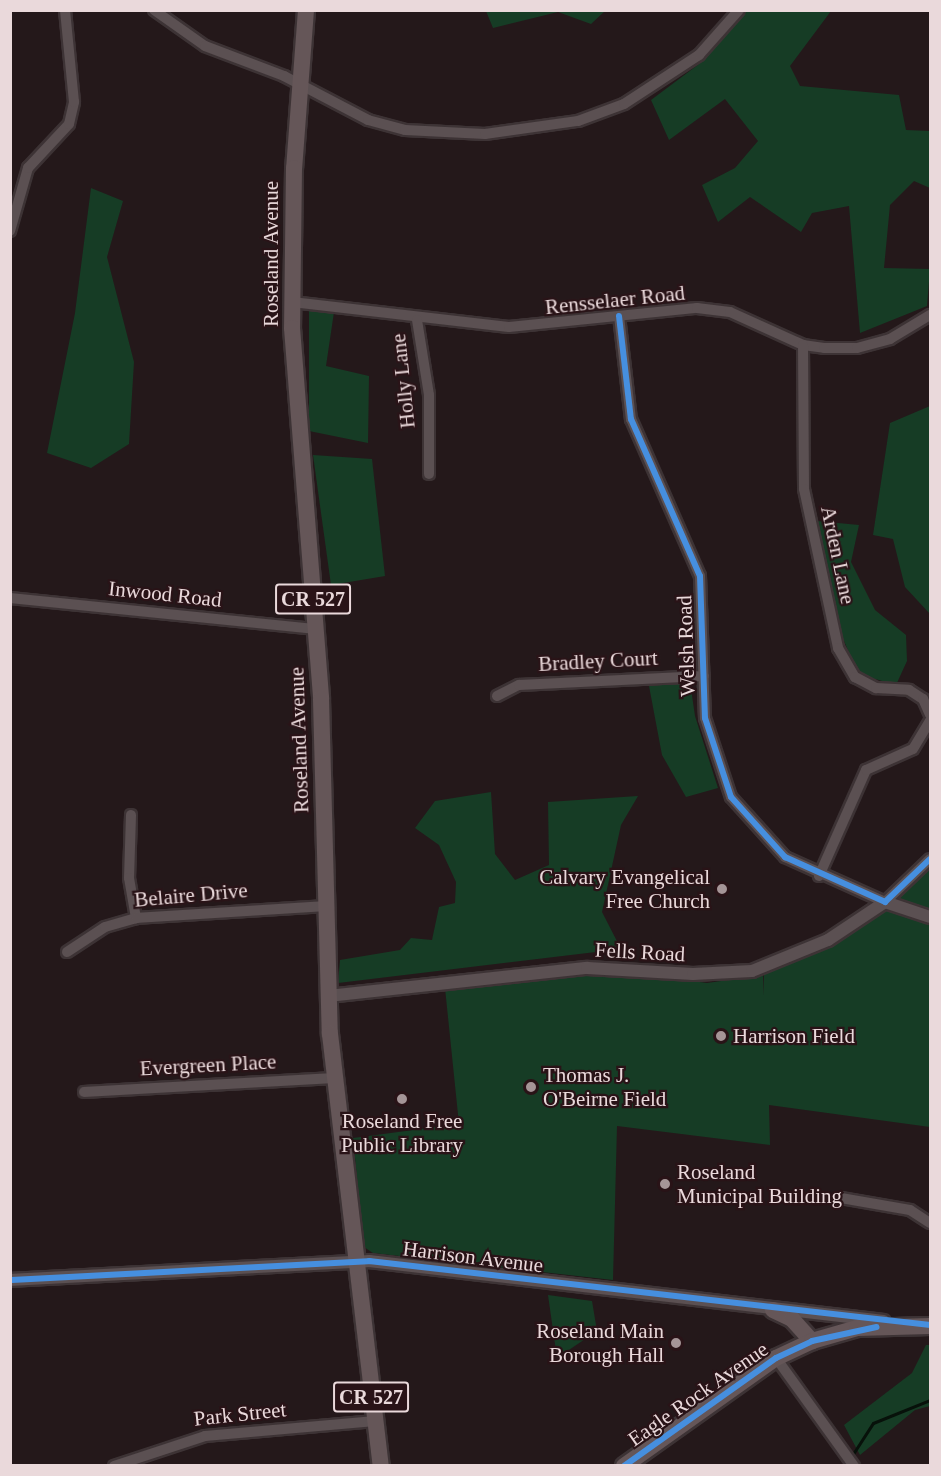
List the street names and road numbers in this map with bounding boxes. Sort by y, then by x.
street label: Roseland Avenue [258,180,284,328]
street label: Rensselaer Road [544,280,686,320]
street label: Holly Lane [386,332,420,430]
street label: Arden Lane [815,504,861,606]
street label: Inwood Road [107,576,223,612]
road number: CR 527 [274,582,352,616]
street label: Welsh Road [672,595,700,697]
street label: Bradley Court [538,645,658,677]
street label: Roseland Avenue [284,666,314,814]
street label: Belaire Drive [133,877,249,913]
street label: Fells Road [594,937,686,967]
street label: Evergreen Place [139,1049,277,1081]
street label: Harrison Avenue [401,1236,545,1278]
street label: Eagle Rock Avenue [623,1336,773,1452]
road number: CR 527 [332,1380,410,1414]
street label: Park Street [193,1397,287,1431]

